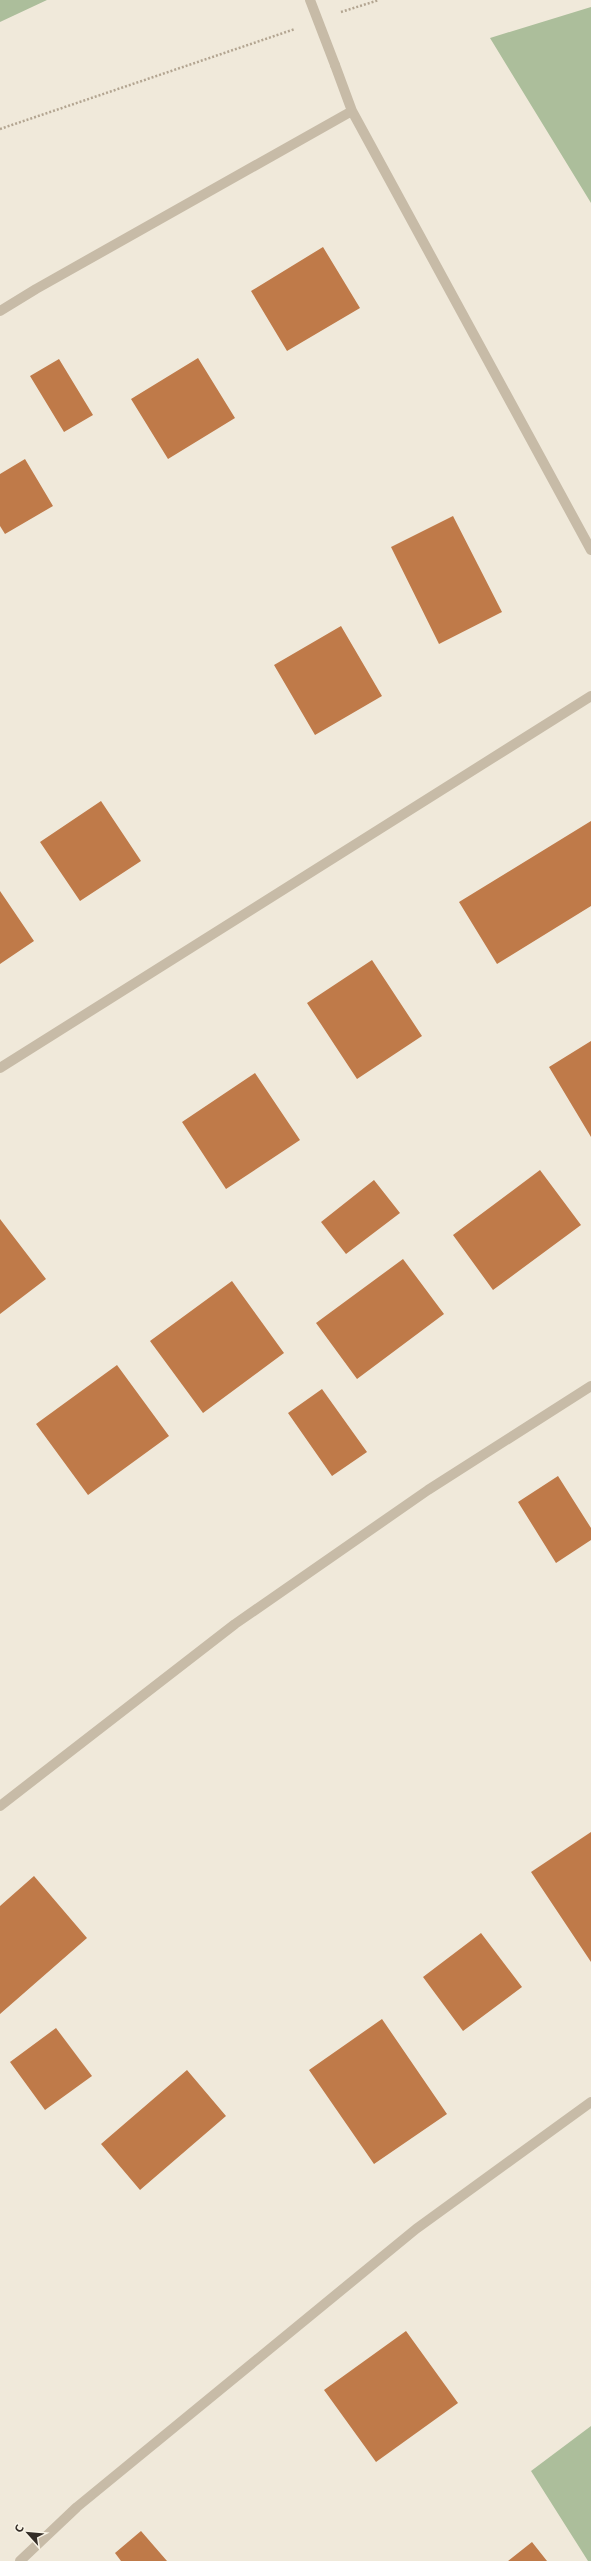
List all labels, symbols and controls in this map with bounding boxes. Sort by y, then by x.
north arrow [8,2513,48,2553]
text: С [10,2522,27,2535]

